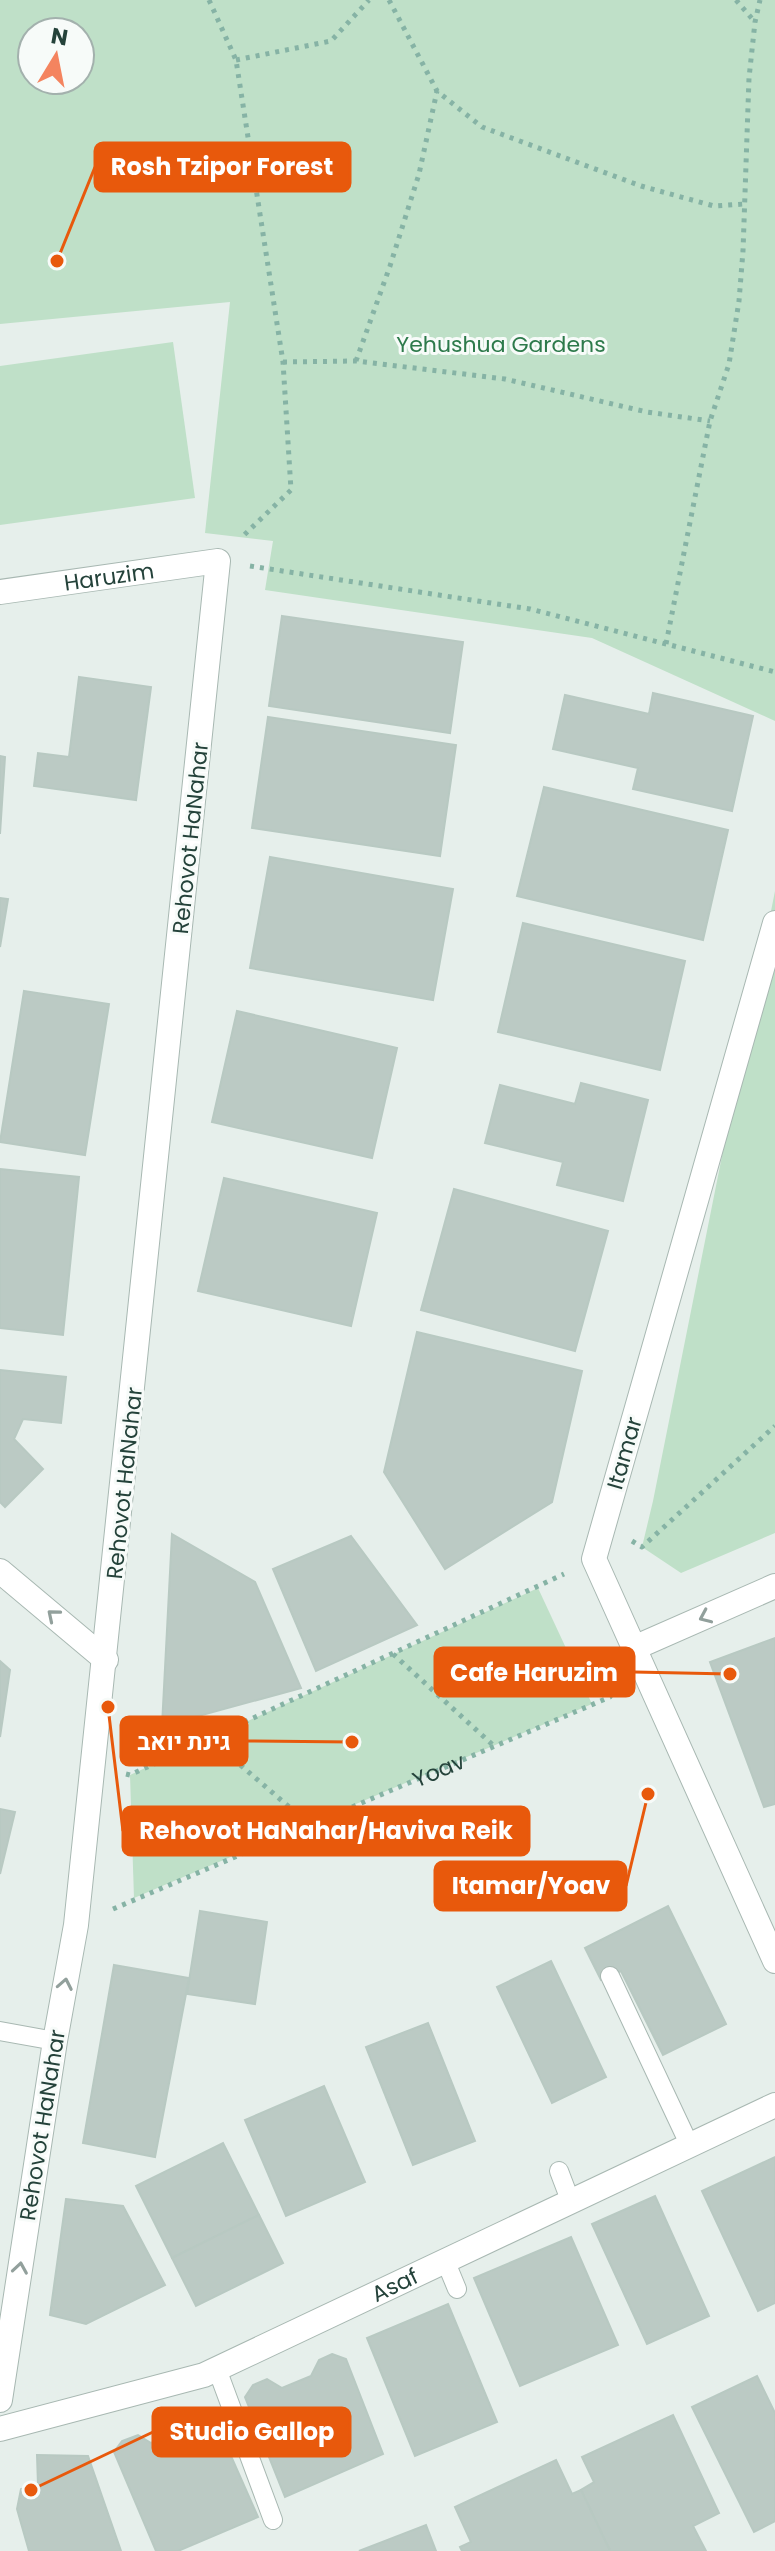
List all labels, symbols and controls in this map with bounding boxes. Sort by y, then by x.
north arrow [16,16,96,96]
text: N [49,20,70,53]
callout: Rosh Tzipor Forest [95,143,350,191]
text: Rosh Tzipor Forest [111,150,333,183]
park label: Yehushua Gardens [396,329,606,360]
street label: Haruzim [62,555,156,599]
street label: Rehovot HaNahar [165,740,216,936]
street label: Rehovot HaNahar [99,1385,150,1581]
street label: Itamar [599,1413,650,1493]
one-way arrow [698,1607,713,1623]
one-way arrow [48,1610,62,1625]
callout: Cafe Haruzim [435,1648,634,1696]
text: Cafe Haruzim [450,1656,618,1689]
callout: גינת יואב [121,1717,247,1765]
text: גינת יואב [137,1725,231,1758]
street label: Yoav [408,1745,470,1795]
callout: Rehovot HaNahar/Haviva Reik [123,1807,529,1855]
text: Rehovot HaNahar/Haviva Reik [139,1814,513,1847]
callout: Itamar/Yoav [435,1862,626,1910]
text: Itamar/Yoav [452,1869,610,1902]
one-way arrow [56,1977,73,1990]
street label: Rehovot HaNahar [12,2027,73,2223]
one-way arrow [11,2261,28,2275]
street label: Asaf [366,2261,423,2310]
callout: Studio Gallop [153,2408,350,2456]
text: Studio Gallop [170,2415,334,2448]

